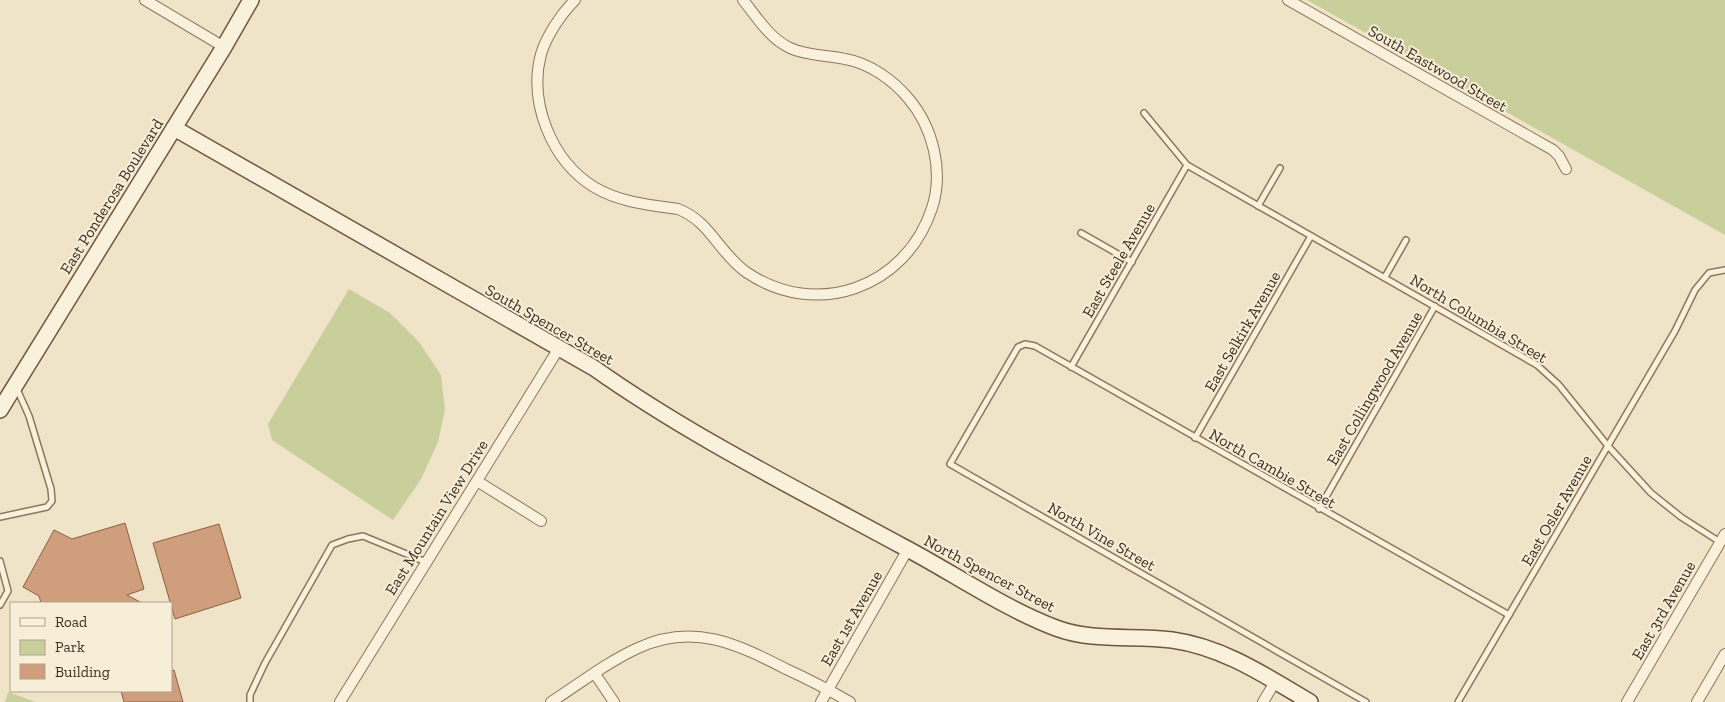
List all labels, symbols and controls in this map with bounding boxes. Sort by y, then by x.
street label: South Eastwood Street [1365,21,1511,116]
street label: East Ponderosa Boulevard [56,115,167,277]
street label: East Steele Avenue [1078,200,1159,321]
street label: East Selkirk Avenue [1200,268,1285,395]
street label: North Columbia Street [1407,270,1551,367]
street label: South Spencer Street [482,280,617,369]
street label: East Collingwood Avenue [1323,308,1426,468]
street label: North Cambie Street [1206,424,1339,512]
street label: East Mountain View Drive [381,436,492,598]
street label: East Osler Avenue [1517,452,1596,569]
street label: North Vine Street [1045,498,1159,575]
street label: North Spencer Street [921,531,1059,616]
street label: East 3rd Avenue [1627,557,1699,663]
street label: East 1st Avenue [817,567,886,669]
legend [10,602,172,692]
text: Road [55,613,88,631]
text: Park [55,638,85,656]
text: Building [55,663,110,681]

